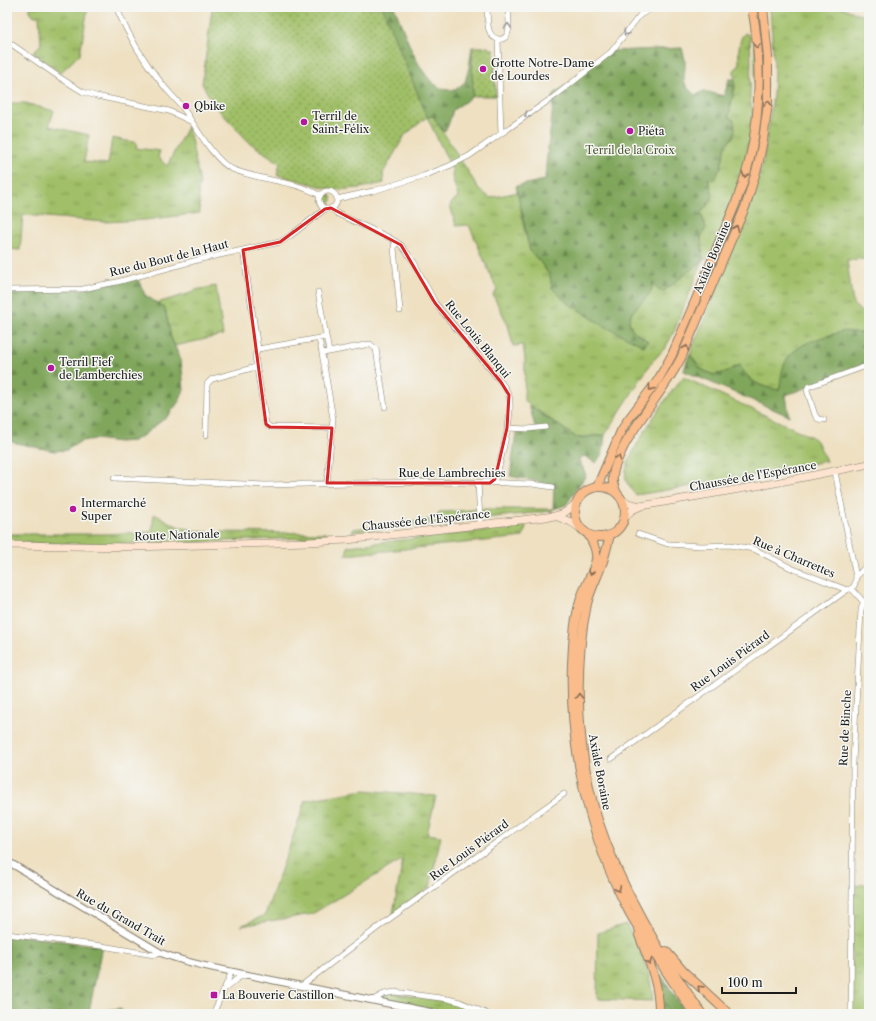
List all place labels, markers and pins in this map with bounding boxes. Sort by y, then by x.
place label: Grotte Notre-Dame de Lourdes [491,56,594,83]
marker: Grotte Notre-Dame de Lourdes [478,64,488,74]
place label: Qbike [194,99,225,113]
marker: Qbike [181,101,191,111]
place label: Terril de Saint-Félix [312,109,370,136]
marker: Terril de Saint-Félix [299,117,309,127]
place label: Piéta [638,124,665,138]
marker: Piéta [625,126,635,136]
place label: Terril Fief de Lamberchies [59,355,142,382]
marker: Terril Fief de Lamberchies [46,363,56,373]
place label: Intermarché Super [81,496,146,523]
marker: Intermarché Super [68,504,78,514]
place label: La Bouverie Castillon [222,988,334,1002]
marker: La Bouverie Castillon [209,990,219,1000]

